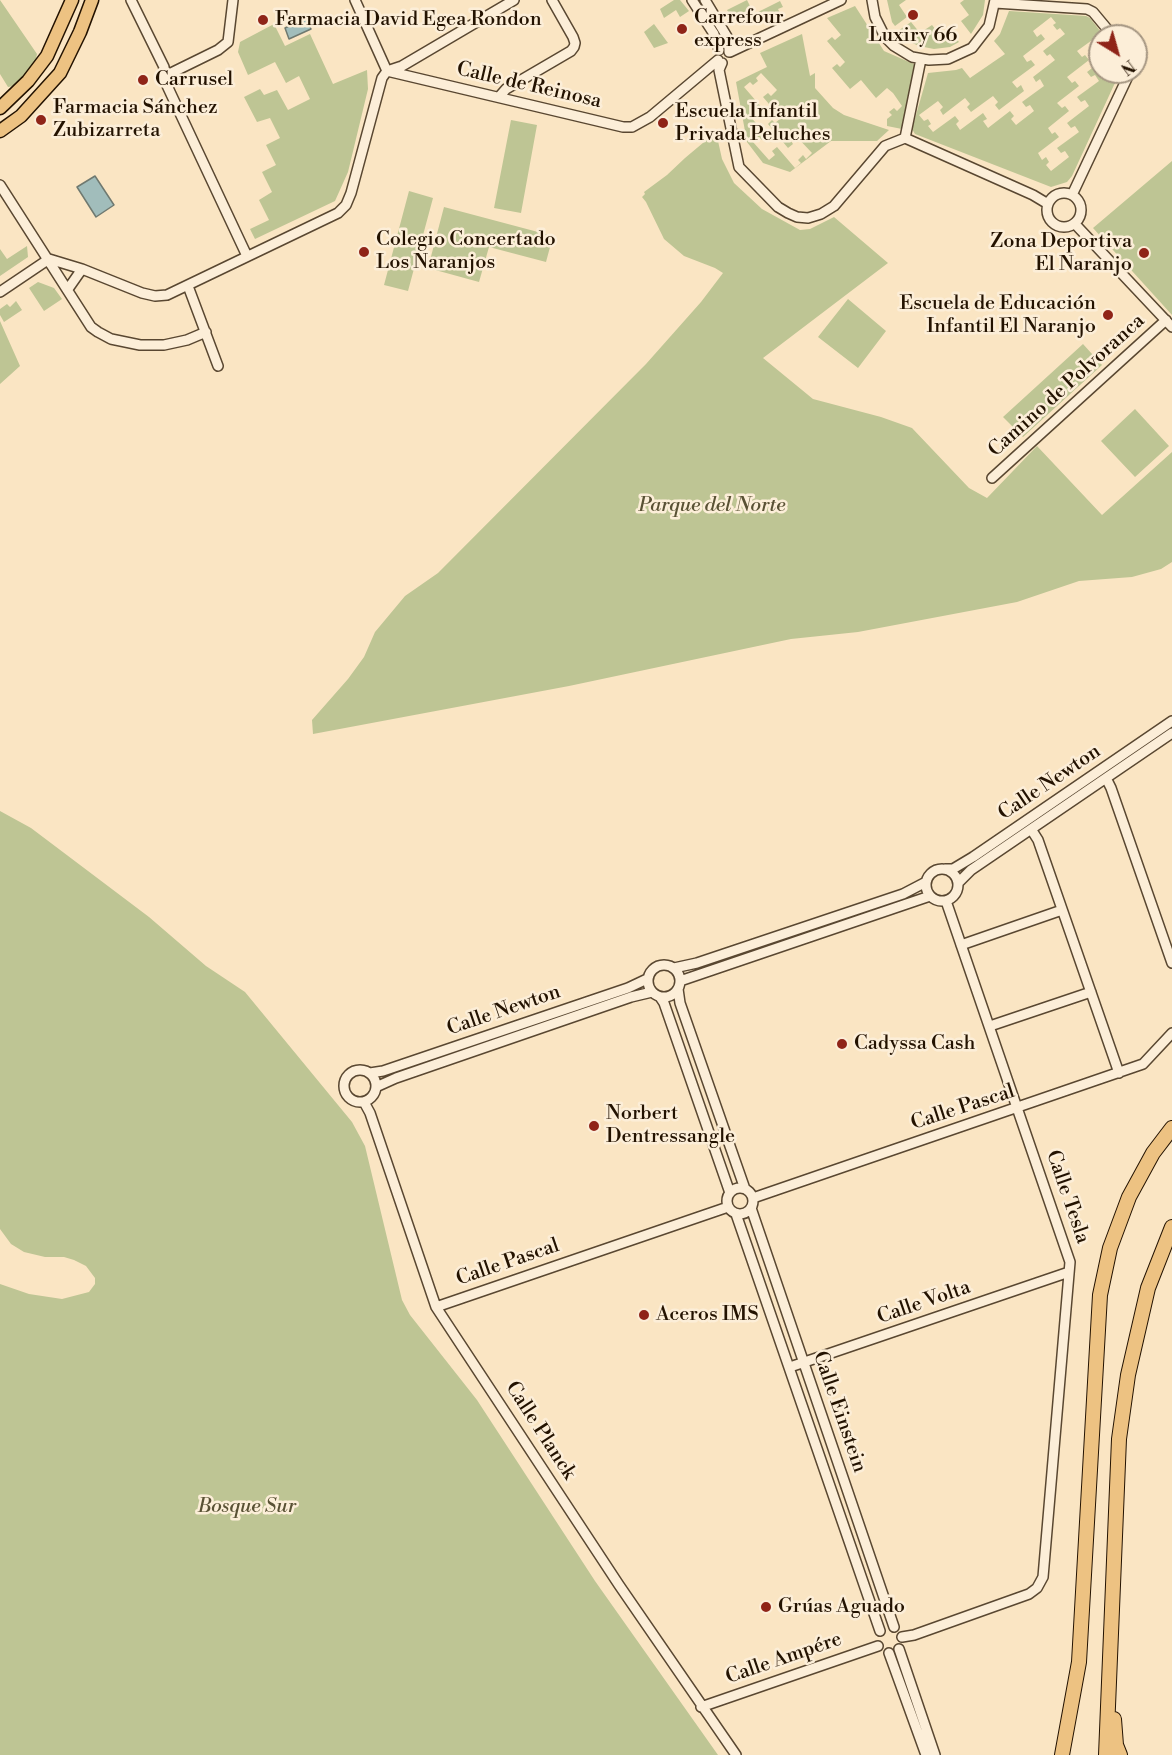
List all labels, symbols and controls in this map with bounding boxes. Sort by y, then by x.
place label: Carrefour express [694,6,784,53]
place label: Farmacia David Egea Rondon [275,8,542,32]
marker: Luxiry 66 [906,8,920,22]
marker: Farmacia David Egea Rondon [256,13,270,27]
marker: Carrefour express [675,22,689,36]
place label: Luxiry 66 [869,24,957,48]
north arrow [1088,24,1148,84]
text: N [1117,55,1139,79]
street label: Calle de Reinosa [454,58,604,114]
place label: Carrusel [155,68,233,92]
marker: Carrusel [136,73,150,87]
place label: Farmacia Sánchez Zubizarreta [53,96,218,143]
place label: Escuela Infantil Privada Peluches [675,100,830,147]
marker: Farmacia Sánchez Zubizarreta [34,113,48,127]
marker: Escuela Infantil Privada Peluches [656,116,670,130]
place label: Colegio Concertado Los Naranjos [376,228,556,275]
place label: Zona Deportiva El Naranjo [990,230,1132,277]
marker: Colegio Concertado Los Naranjos [357,245,371,259]
marker: Zona Deportiva El Naranjo [1137,246,1151,260]
place label: Escuela de Educación Infantil El Naranjo [899,292,1096,339]
marker: Escuela de Educación Infantil El Naranjo [1101,308,1115,322]
street label: Camino de Polvoranca [984,309,1150,463]
park label: Parque del Norte [639,494,785,518]
street label: Calle Newton [994,740,1106,826]
street label: Calle Newton [444,980,564,1042]
place label: Cadyssa Cash [854,1032,975,1056]
marker: Cadyssa Cash [835,1037,849,1051]
street label: Calle Pascal [908,1080,1018,1136]
place label: Norbert Dentressangle [606,1102,735,1149]
marker: Norbert Dentressangle [587,1119,601,1133]
street label: Calle Tesla [1040,1147,1094,1247]
street label: Calle Pascal [453,1234,563,1292]
street label: Calle Volta [874,1276,974,1330]
place label: Aceros IMS [656,1303,759,1327]
marker: Aceros IMS [637,1308,651,1322]
street label: Calle Einstein [807,1348,871,1476]
street label: Calle Planck [499,1377,581,1485]
park label: Bosque Sur [198,1495,296,1519]
place label: Grúas Aguado [778,1595,905,1619]
marker: Grúas Aguado [759,1600,773,1614]
street label: Calle Ampére [723,1628,845,1690]

